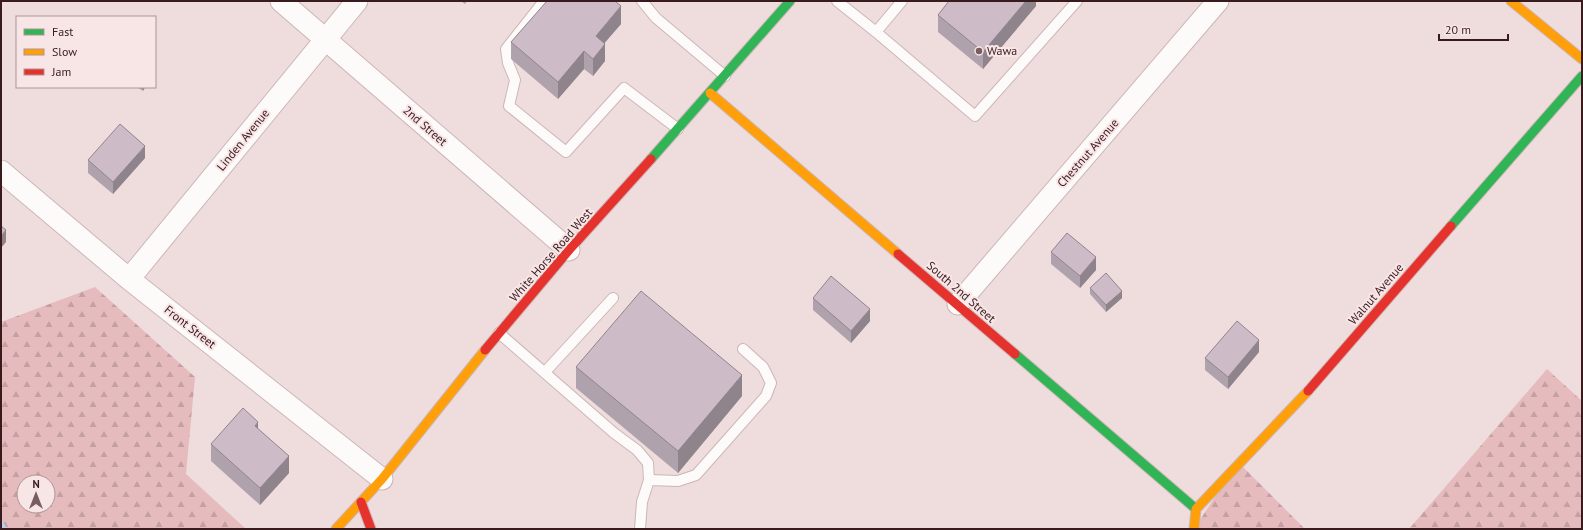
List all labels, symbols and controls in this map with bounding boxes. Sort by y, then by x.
legend [16,16,156,88]
scale bar [1439,16,1508,42]
text: 20 m [1445,22,1471,37]
text: Fast [52,24,73,39]
place label: Wawa [987,43,1017,58]
text: Slow [52,44,77,59]
marker: Wawa [974,46,984,56]
text: Jam [51,64,71,79]
street label: 2nd Street [400,102,450,149]
street label: Linden Avenue [213,106,272,174]
street label: Chestnut Avenue [1054,115,1122,190]
street label: White Horse Road West [506,205,595,304]
street label: South 2nd Street [924,258,999,326]
street label: Walnut Avenue [1345,260,1406,327]
street label: Front Street [162,302,219,351]
north arrow [16,474,56,514]
text: N [32,477,40,491]

